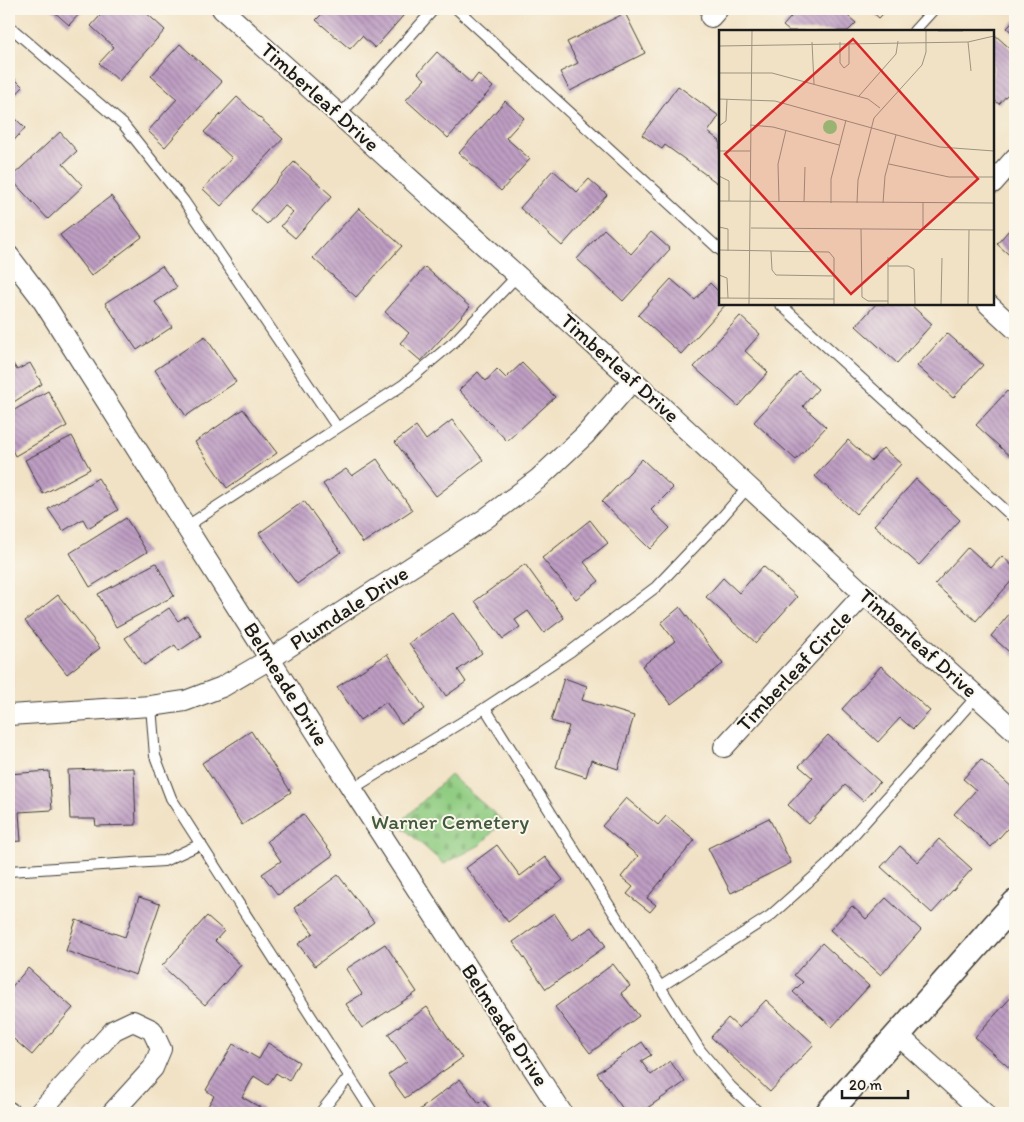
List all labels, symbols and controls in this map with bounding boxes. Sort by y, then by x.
inset map [719,30,994,305]
street label: Timberleaf Drive [256,37,385,156]
street label: Timberleaf Drive [556,308,685,427]
street label: Plumdale Drive [285,560,413,655]
street label: Timberleaf Drive [854,583,983,702]
street label: Timberleaf Circle [731,605,856,737]
street label: Belmeade Drive [238,617,334,750]
park label: Warner Cemetery [371,809,529,834]
street label: Belmeade Drive [457,959,554,1091]
scale bar [842,1067,908,1099]
text: 20 m [849,1076,883,1094]

